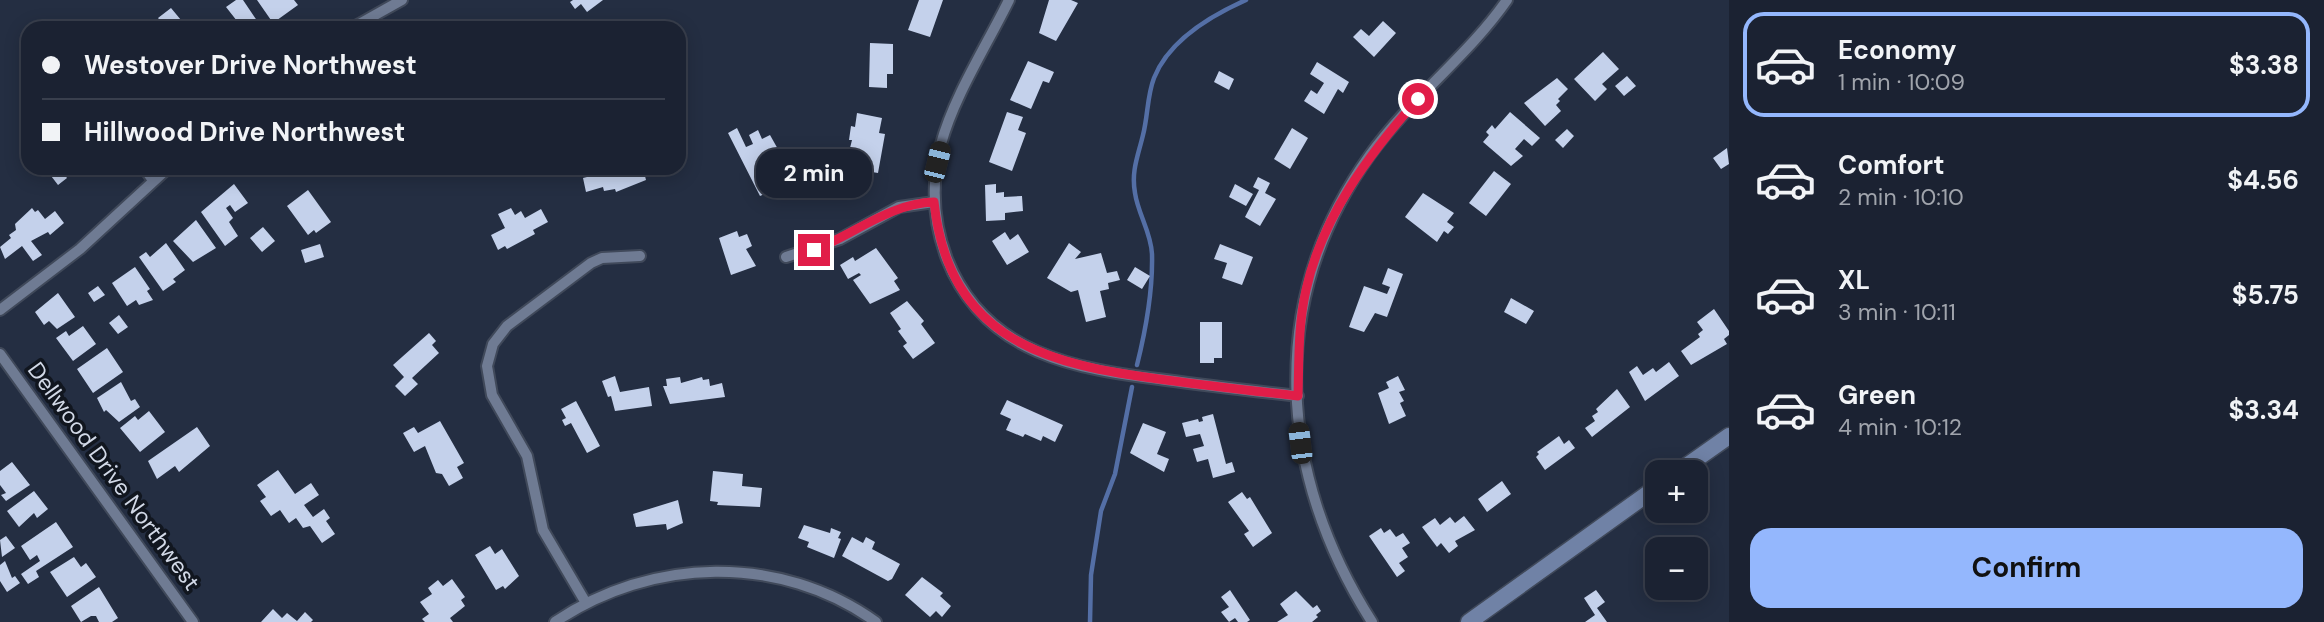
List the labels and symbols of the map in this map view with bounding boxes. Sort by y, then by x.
route start [1402,83,1434,115]
car [922,139,953,185]
callout: 2 min [756,148,872,198]
route end [798,234,830,266]
street label: Dellwood Drive Northwest [21,356,207,596]
car [1288,421,1313,465]

